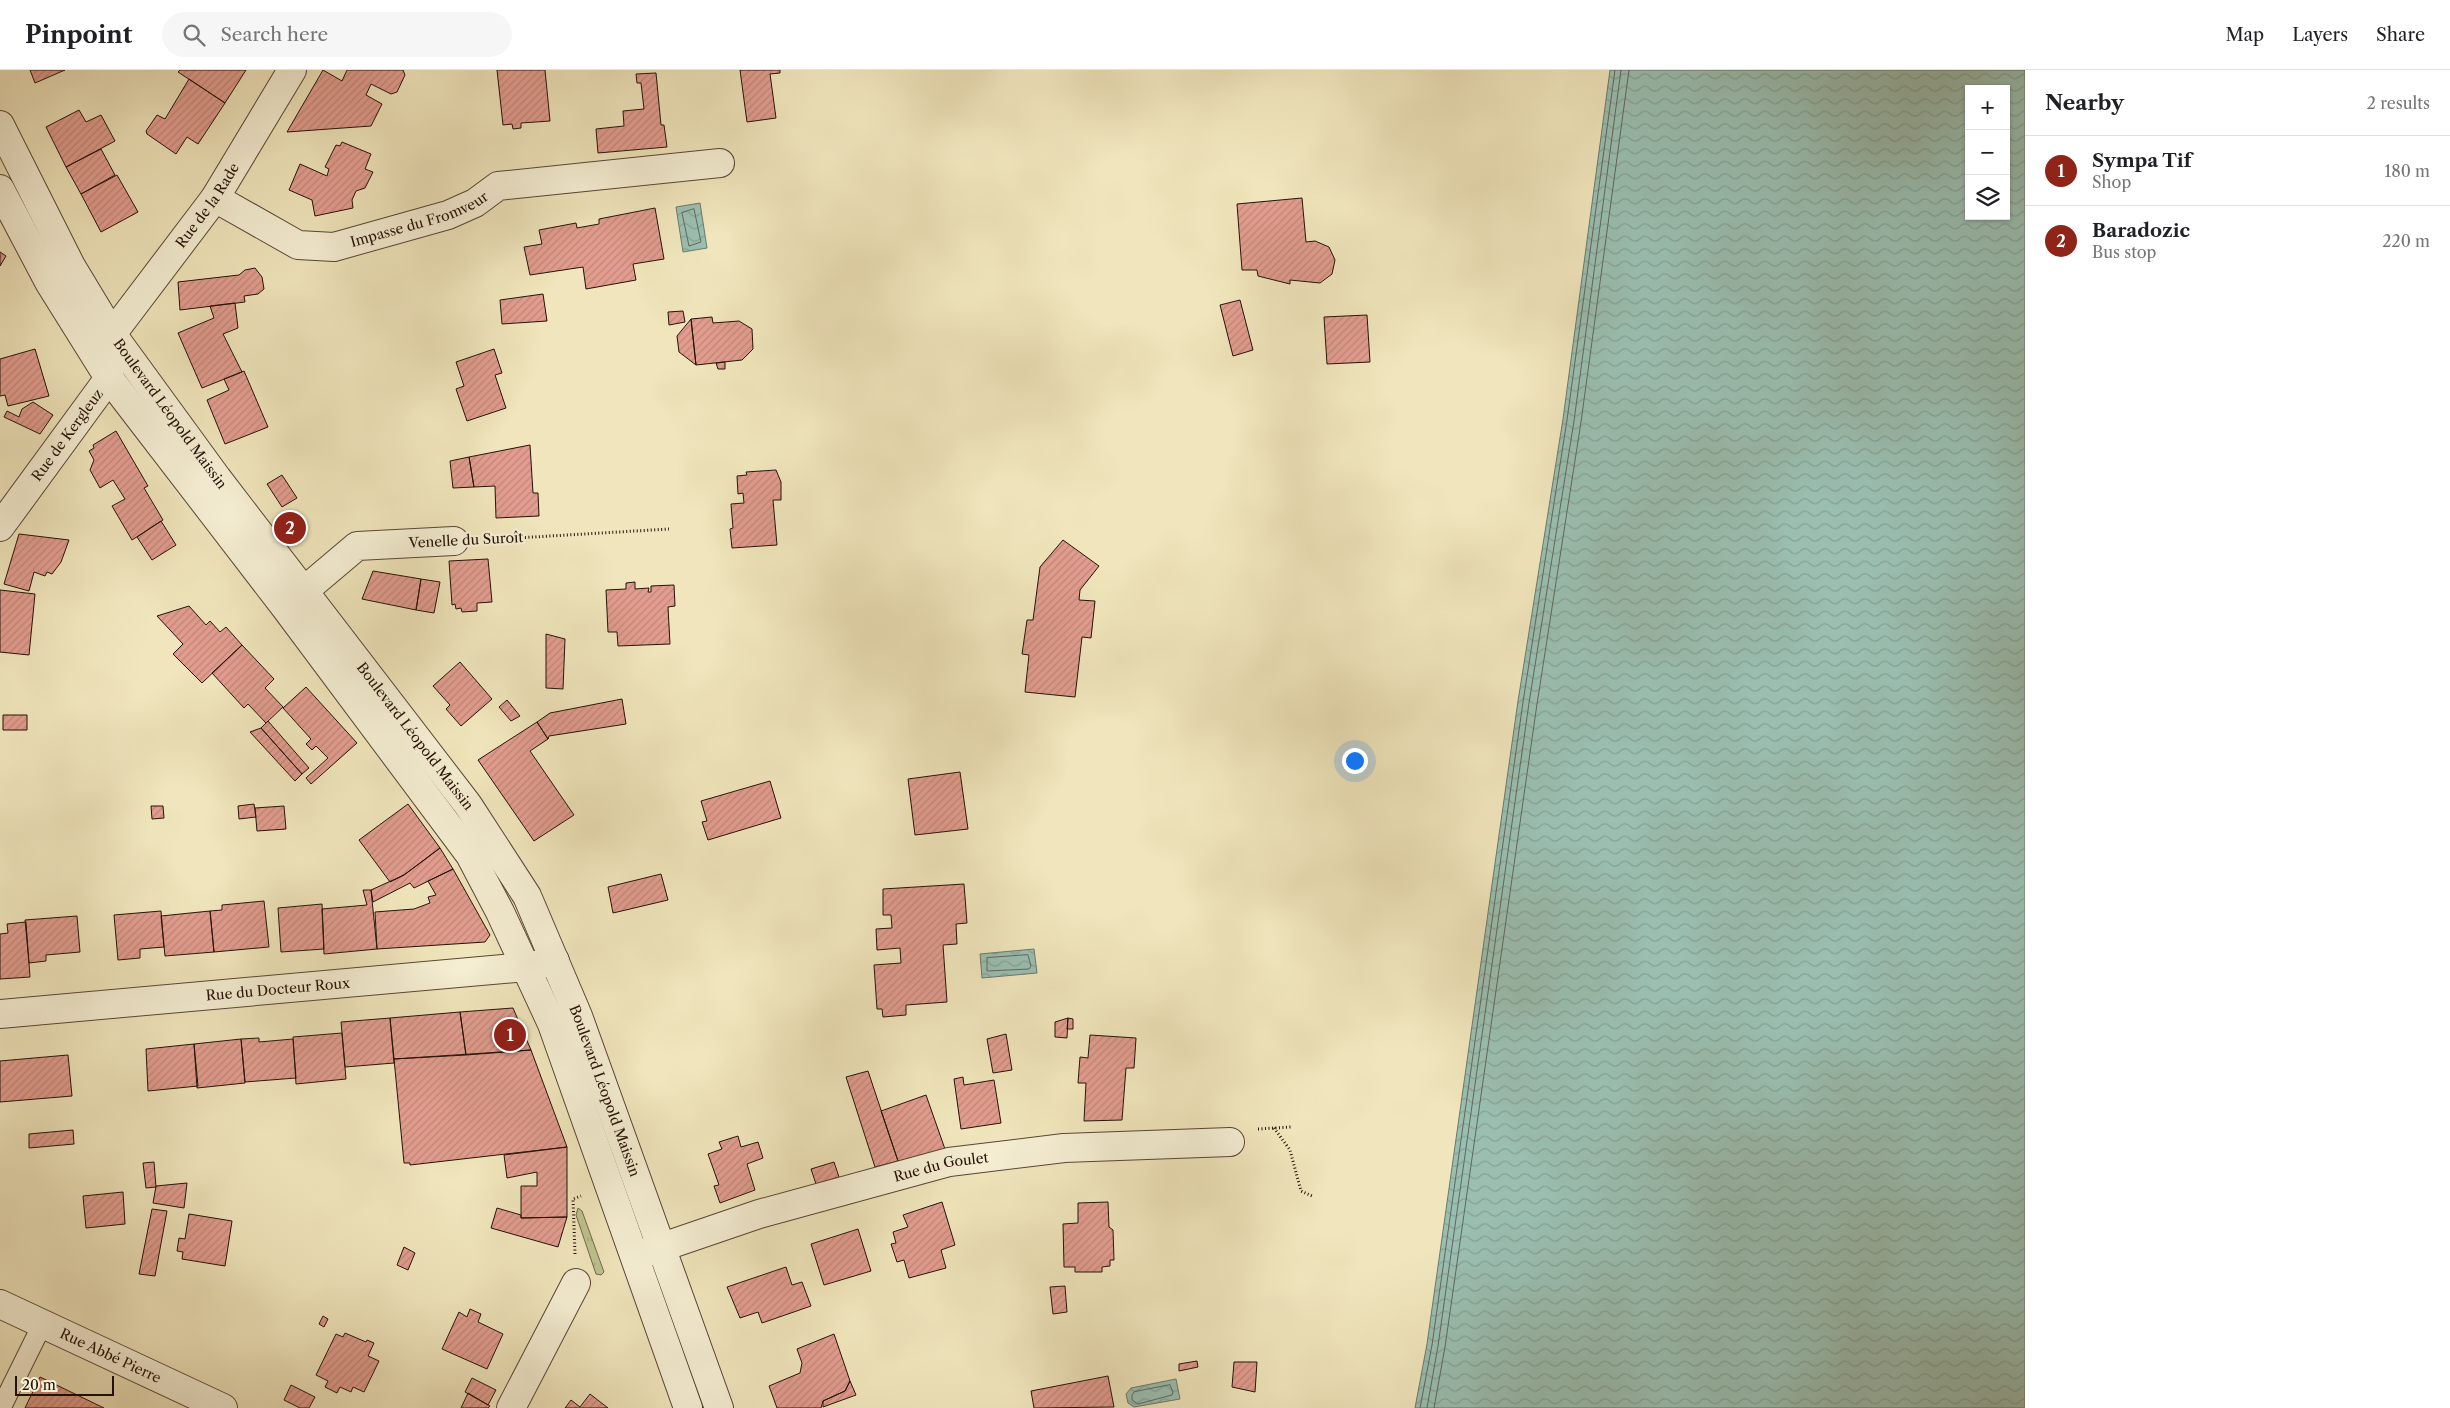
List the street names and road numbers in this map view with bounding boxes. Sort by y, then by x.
street label: Rue de la Rade [172,159,243,251]
street label: Impasse du Fromveur [348,187,492,251]
street label: Boulevard Léopold Maissin [109,335,231,493]
street label: Rue de Kergleuz [28,385,107,485]
street label: Venelle du Suroît [407,528,524,552]
street label: Boulevard Léopold Maissin [353,659,478,814]
street label: Rue du Docteur Roux [205,974,352,1005]
street label: Boulevard Léopold Maissin [565,1002,644,1179]
street label: Rue du Goulet [891,1148,989,1186]
street label: Rue Abbé Pierre [57,1324,164,1387]

